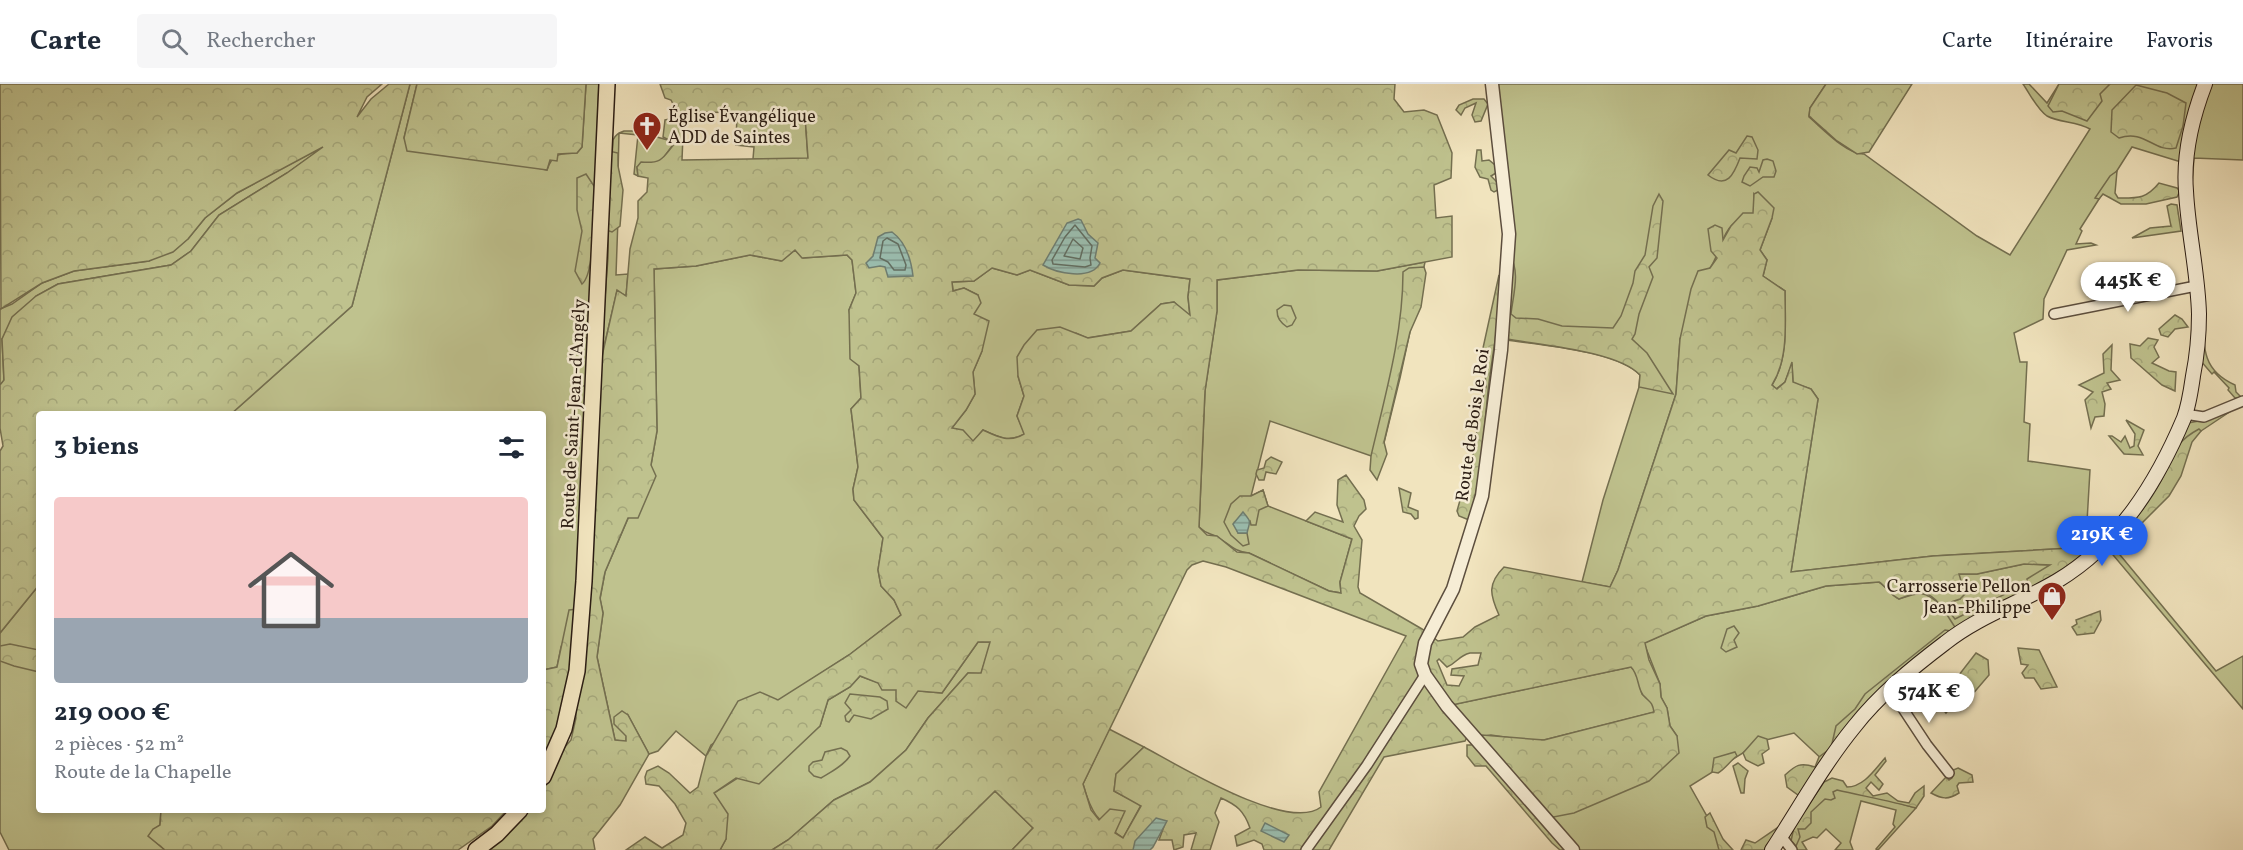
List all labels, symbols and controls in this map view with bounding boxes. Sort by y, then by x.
search box [137,14,557,68]
text: Carte [30,22,101,61]
icon: search [158,25,191,58]
text: Rechercher [206,26,315,57]
text: Carte [1942,27,1992,56]
text: Itinéraire [2025,27,2113,56]
text: Favoris [2146,27,2213,56]
place label: Église Évangélique ADD de Saintes [668,105,816,151]
church icon: Église Évangélique ADD de Saintes [631,110,663,152]
pin: 445K € [2079,262,2177,313]
text: 445K € [2095,267,2161,295]
street label: Route de Saint-Jean-d'Angély [556,298,593,530]
street label: Route de Bois le Roi [1450,347,1497,503]
text: 3 biens [54,429,139,465]
icon: filters [495,431,528,464]
pin: 219K € [2053,516,2151,567]
text: 219K € [2071,521,2133,549]
icon: home [237,536,345,644]
place label: Carrosserie Pellon Jean-Philippe [1887,575,2031,621]
shop icon: Carrosserie Pellon Jean-Philippe [2036,580,2068,622]
pin: 574K € [1880,673,1978,724]
text: 574K € [1898,678,1960,706]
text: 219 000 € [54,695,170,731]
text: 2 pièces · 52 m² [54,731,184,759]
text: Route de la Chapelle [54,759,232,787]

